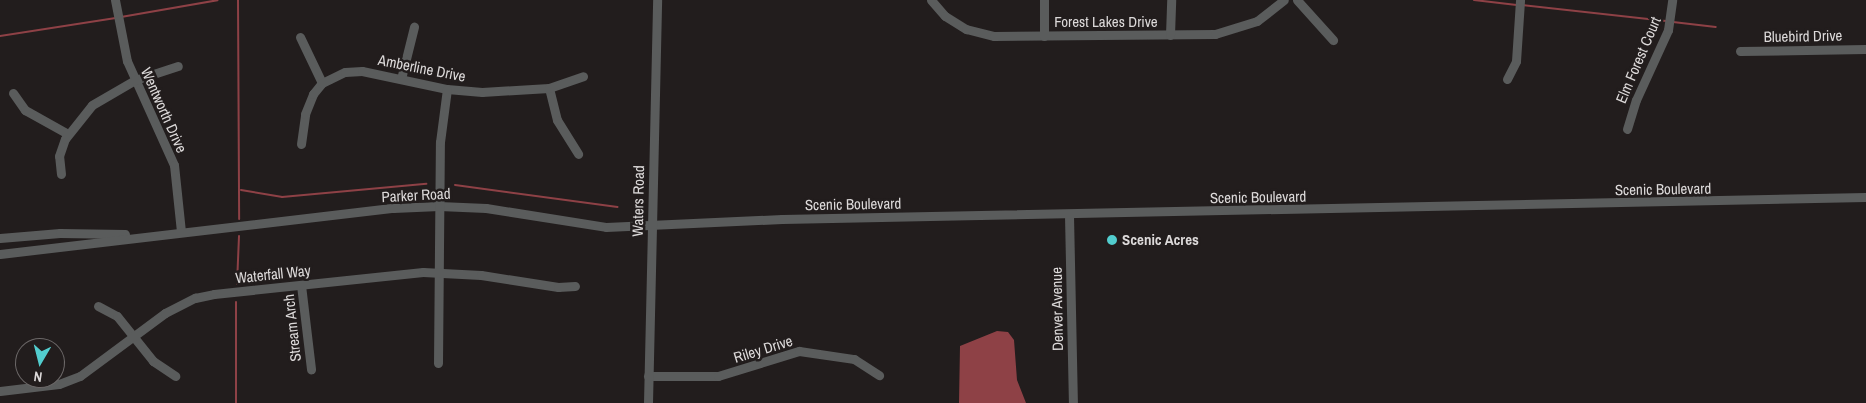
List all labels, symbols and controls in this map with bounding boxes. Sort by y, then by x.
street label: Forest Lakes Drive [1054,13,1158,31]
street label: Elm Forest Court [1612,14,1664,106]
street label: Bluebird Drive [1764,26,1842,46]
street label: Amberline Drive [377,51,467,85]
street label: Wentworth Drive [137,65,191,155]
street label: Waters Road [628,165,648,237]
street label: Scenic Boulevard [1615,179,1711,199]
street label: Parker Road [381,184,451,206]
street label: Scenic Boulevard [1210,187,1306,207]
street label: Scenic Boulevard [805,194,901,214]
place label: Scenic Acres [1122,231,1199,249]
marker: Scenic Acres [1106,234,1118,246]
street label: Waterfall Way [234,261,312,287]
street label: Denver Avenue [1047,267,1067,351]
street label: Stream Arch [279,293,305,363]
street label: Riley Drive [731,332,795,366]
north arrow [15,338,65,388]
text: N [33,367,43,386]

